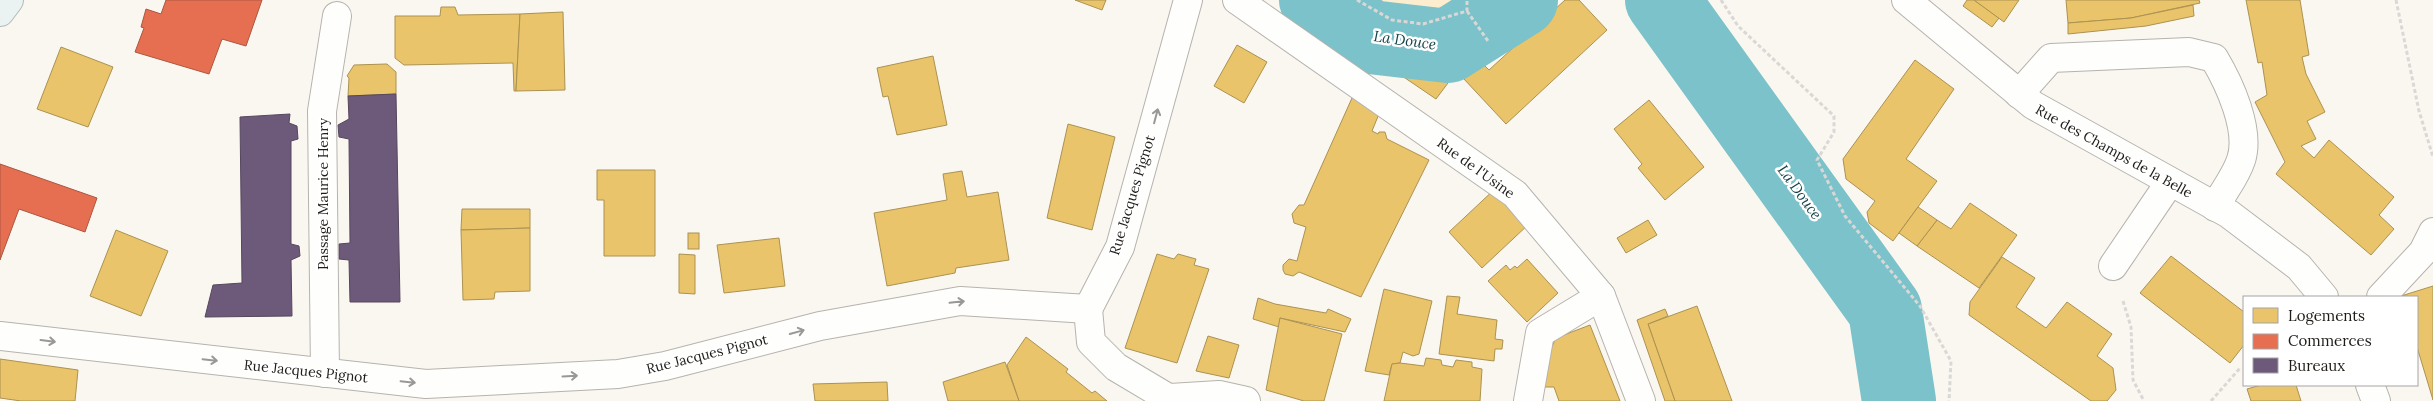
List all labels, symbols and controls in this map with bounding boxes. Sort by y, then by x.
water label: La Douce [1373,26,1437,54]
street label: Rue des Champs de la Belle [2032,100,2196,202]
one-way arrow [1151,108,1161,124]
street label: Passage Maurice Henry [314,117,332,270]
street label: Rue Jacques Pignot [1105,132,1159,257]
street label: Rue de l'Usine [1434,134,1519,202]
water label: La Douce [1774,161,1826,223]
legend [2243,296,2418,386]
one-way arrow [949,297,965,307]
text: Logements [2288,306,2365,325]
one-way arrow [789,327,805,336]
street label: Rue Jacques Pignot [644,330,770,378]
text: Commerces [2288,331,2372,350]
one-way arrow [40,336,56,346]
one-way arrow [202,355,218,365]
street label: Rue Jacques Pignot [243,356,369,387]
text: Bureaux [2288,356,2345,375]
one-way arrow [562,372,578,381]
one-way arrow [400,377,416,387]

